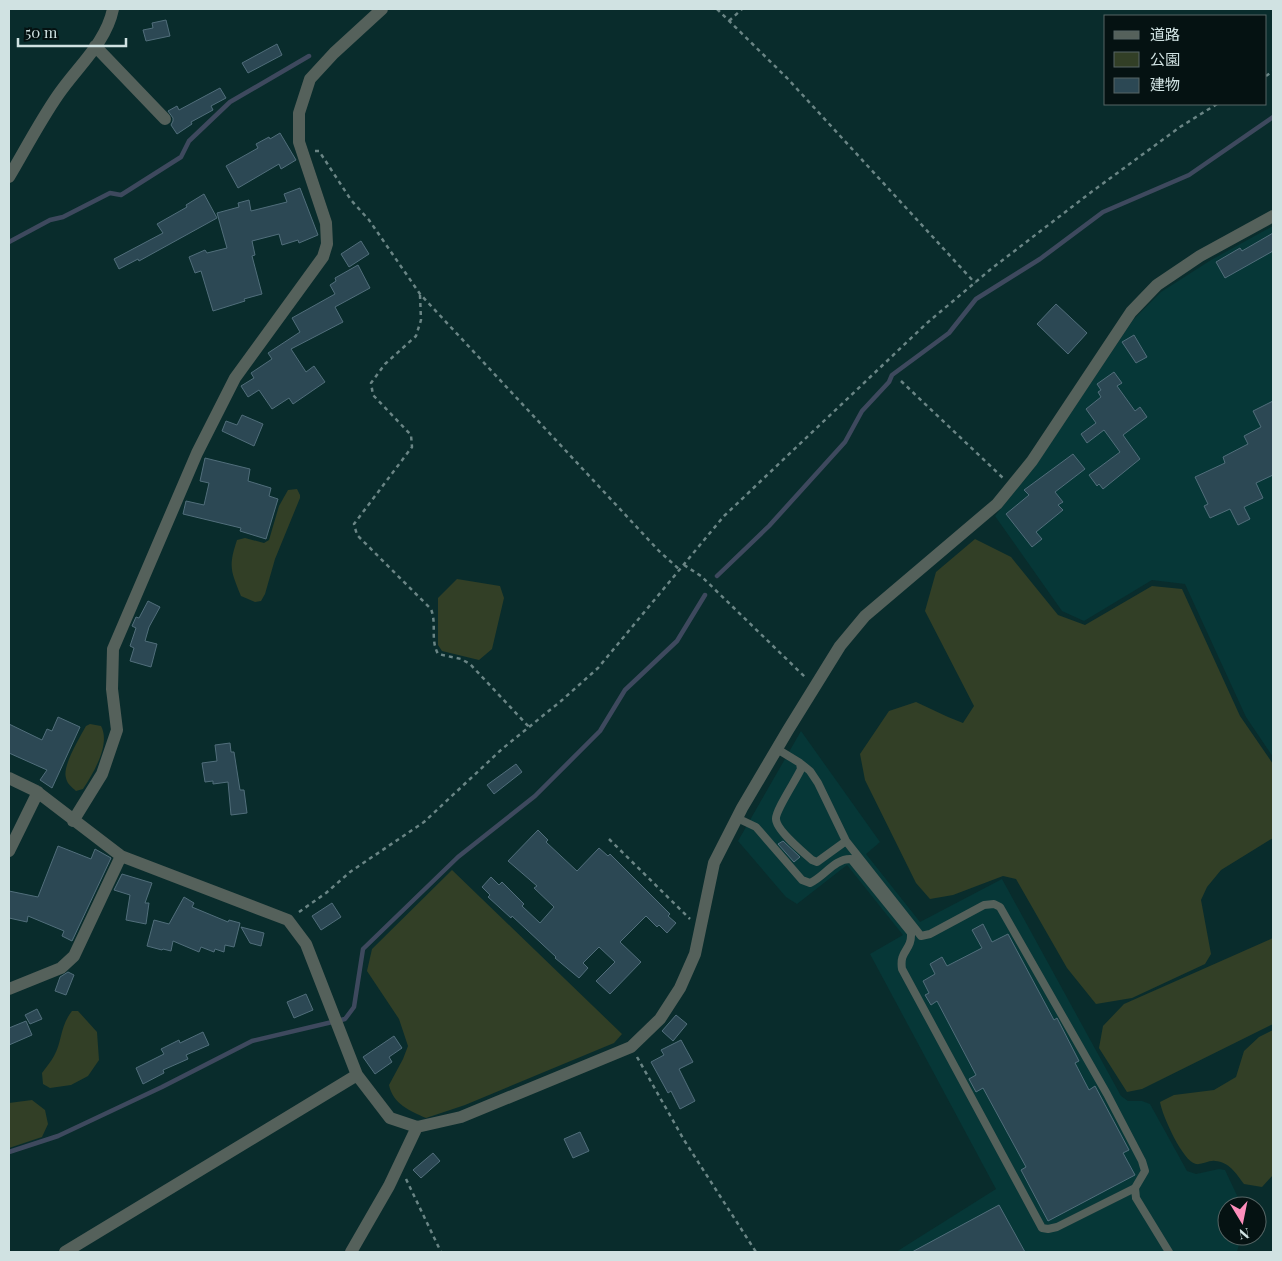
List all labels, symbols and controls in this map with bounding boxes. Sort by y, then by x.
scale bar [18,15,125,47]
legend [1104,15,1267,105]
text: 50 m [25,22,58,42]
text: 道路 [1150,24,1180,44]
text: 公園 [1150,49,1180,69]
text: 建物 [1150,74,1180,94]
north arrow [1217,1196,1267,1246]
text: N [1238,1224,1251,1245]

